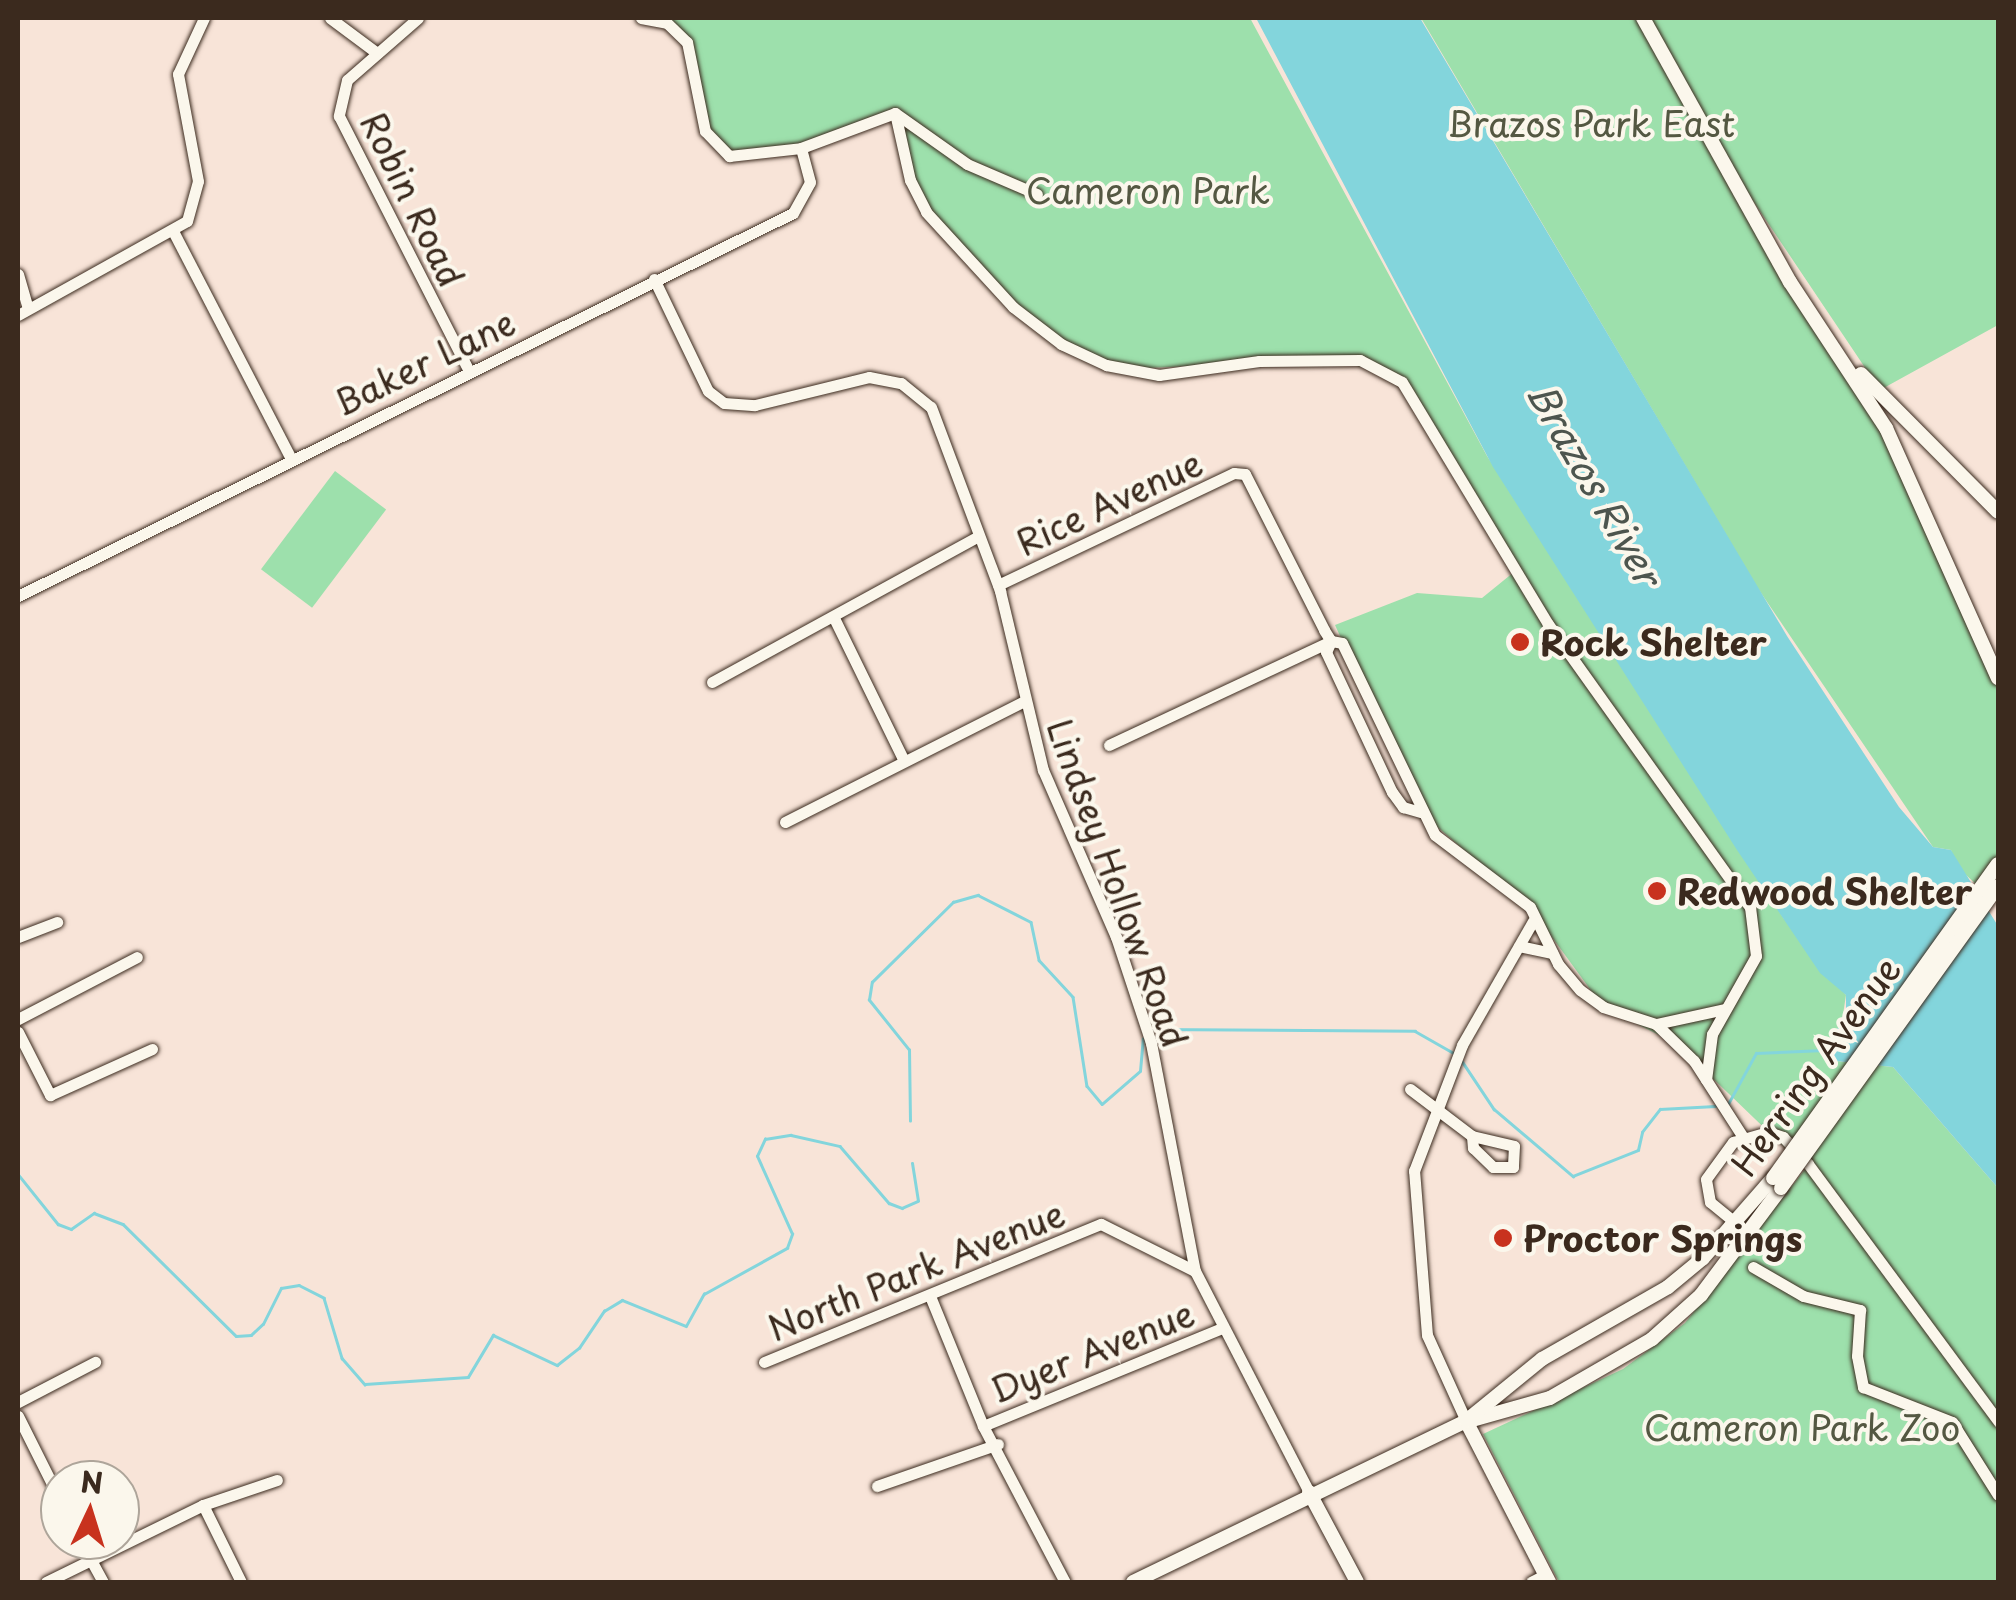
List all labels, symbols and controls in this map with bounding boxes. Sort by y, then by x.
park label: Brazos Park East [1447,102,1735,144]
street label: Robin Road [352,104,474,294]
park label: Cameron Park [1026,169,1270,211]
street label: Baker Lane [326,300,522,424]
water label: Brazos River [1518,372,1672,594]
street label: Rice Avenue [1009,440,1209,564]
place label: Rock Shelter [1540,621,1766,663]
marker: Rock Shelter [1509,631,1531,653]
street label: Lindsey Hollow Road [1039,713,1197,1053]
place label: Redwood Shelter [1677,870,1972,912]
marker: Redwood Shelter [1646,880,1668,902]
street label: Herring Avenue [1722,949,1908,1183]
street label: North Park Avenue [761,1191,1071,1349]
place label: Proctor Springs [1523,1217,1800,1259]
marker: Proctor Springs [1492,1227,1514,1249]
street label: Dyer Avenue [984,1291,1200,1411]
park label: Cameron Park Zoo [1644,1406,1960,1448]
text: N [79,1459,105,1504]
north arrow [40,1460,140,1560]

